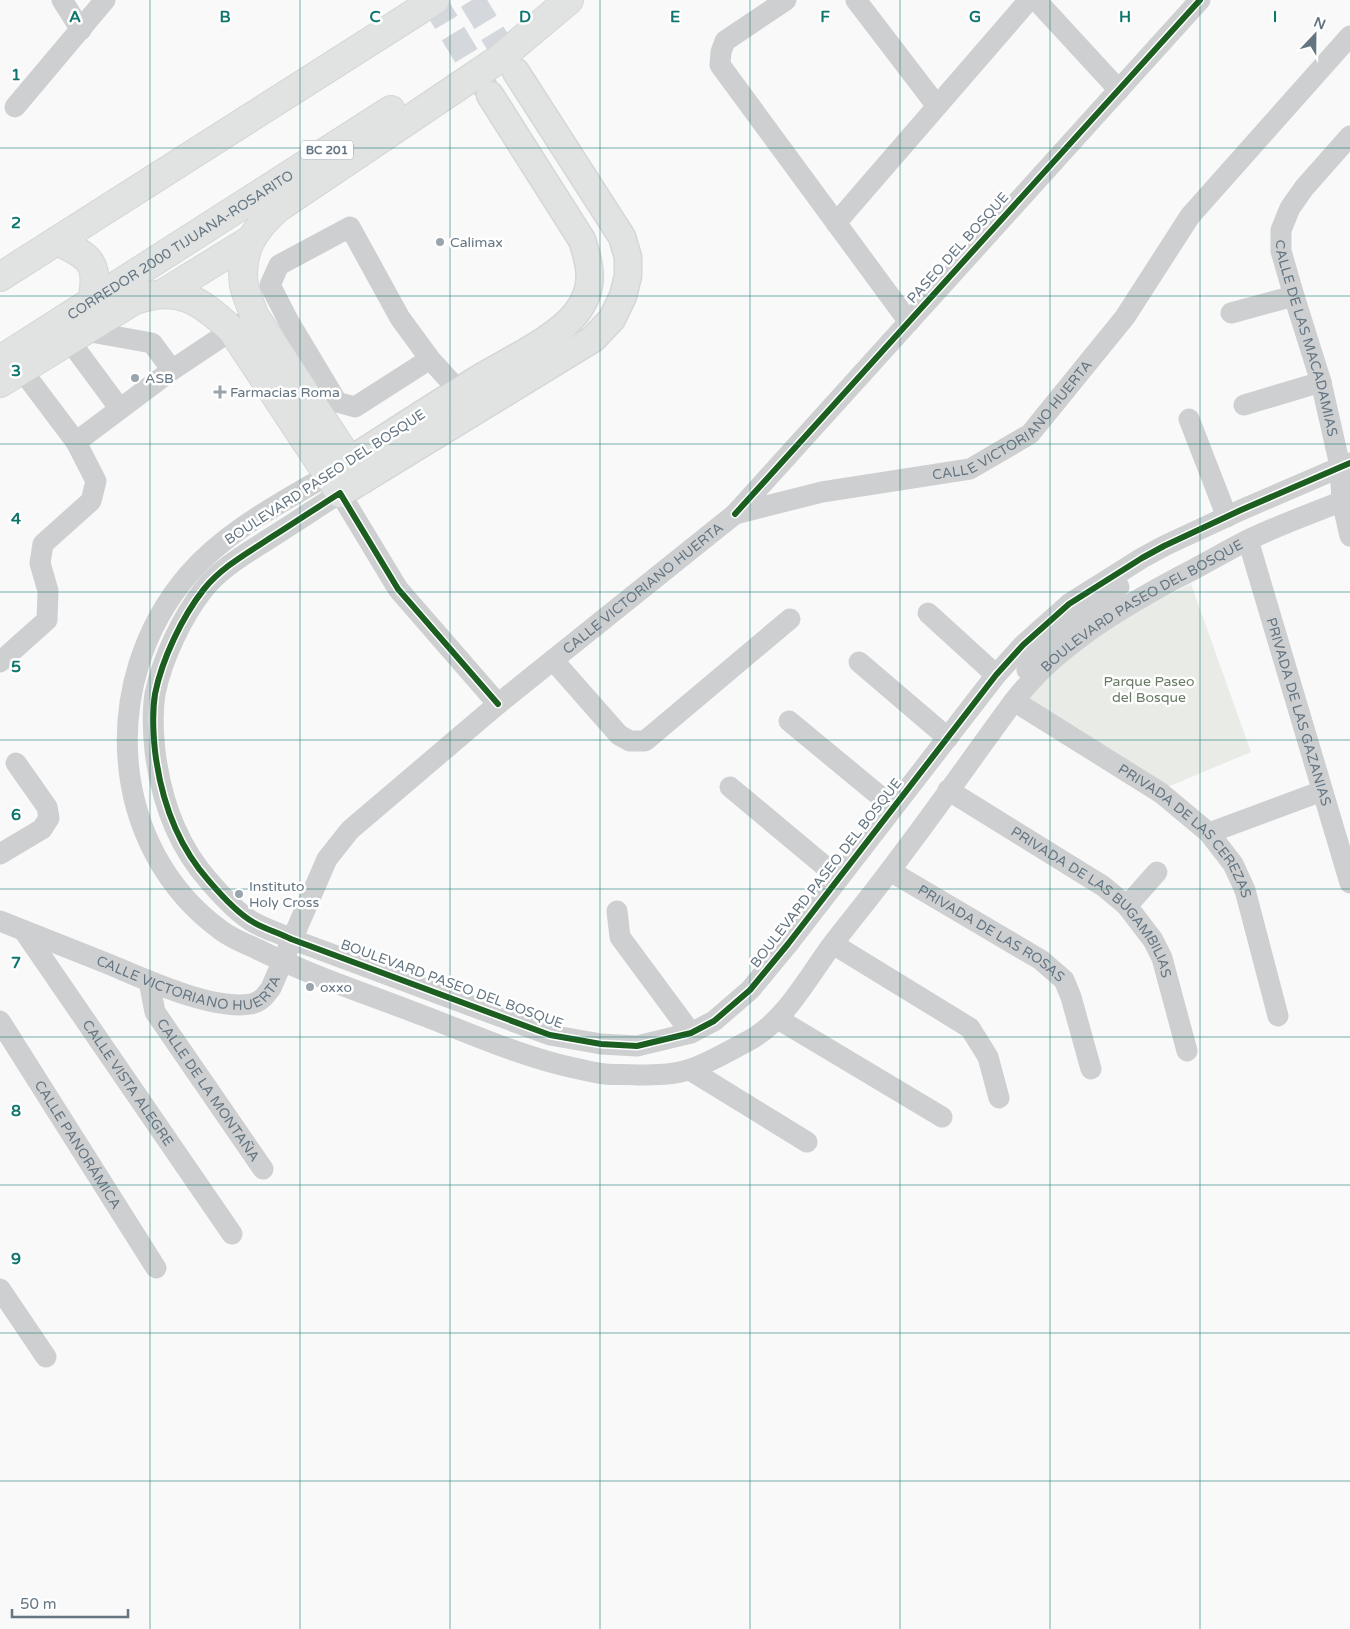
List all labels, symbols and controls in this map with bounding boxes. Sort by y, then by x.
text: A [69,7,81,27]
text: B [219,7,231,27]
text: C [369,7,381,27]
text: D [519,7,531,27]
text: E [670,7,680,27]
text: F [820,7,830,27]
text: G [969,7,981,27]
text: H [1119,7,1131,27]
text: I [1273,7,1277,27]
north arrow [1290,10,1340,60]
text: N [1311,13,1328,33]
text: 1 [11,65,21,85]
road number: BC 201 [301,140,353,160]
street label: CORREDOR 2000 TIJUANA-ROSARITO [64,166,297,323]
street label: PASEO DEL BOSQUE [904,189,1012,307]
text: 2 [11,213,21,233]
place label: Calimax [450,234,503,251]
marker: Calimax [434,236,446,248]
street label: CALLE DE LAS MACADAMIAS [1272,239,1342,438]
street label: CALLE VICTORIANO HUERTA [931,356,1095,483]
text: 3 [11,361,21,381]
place label: ASB [145,370,174,387]
marker: ASB [129,372,141,384]
place label: Farmacias Roma [230,384,340,401]
marker: Farmacias Roma [214,386,226,398]
street label: BOULEVARD PASEO DEL BOSQUE [221,406,429,548]
text: 4 [11,509,21,529]
street label: CALLE VICTORIANO HUERTA [559,519,726,658]
street label: BOULEVARD PASEO DEL BOSQUE [1037,536,1246,675]
street label: PRIVADA DE LAS GAZANIAS [1263,615,1335,808]
text: 5 [11,657,21,677]
park label: Parque Paseo del Bosque [1103,673,1195,706]
street label: PRIVADA DE LAS CEREZAS [1115,760,1255,900]
street label: BOULEVARD PASEO DEL BOSQUE [747,775,905,971]
text: 6 [11,805,21,825]
street label: PRIVADA DE LAS BUGAMBILIAS [1008,823,1175,980]
place label: Instituto Holy Cross [249,878,320,911]
street label: PRIVADA DE LAS ROSAS [915,881,1069,986]
marker: Instituto Holy Cross [233,888,245,900]
street label: BOULEVARD PASEO DEL BOSQUE [338,936,566,1032]
street label: CALLE VICTORIANO HUERTA [83,949,285,979]
text: CALLE VICTORIANO HUERTA [94,952,284,1014]
text: 7 [11,953,21,973]
place label: oxxo [320,979,352,996]
marker: oxxo [304,981,316,993]
street label: CALLE DE LA MONTAÑA [153,1015,264,1165]
street label: CALLE VISTA ALEGRE [79,1016,177,1149]
street label: CALLE PANORÁMICA [31,1077,125,1212]
text: 8 [11,1101,21,1121]
text: 9 [11,1249,21,1269]
scale bar [12,1586,129,1618]
text: 50 m [20,1595,57,1613]

